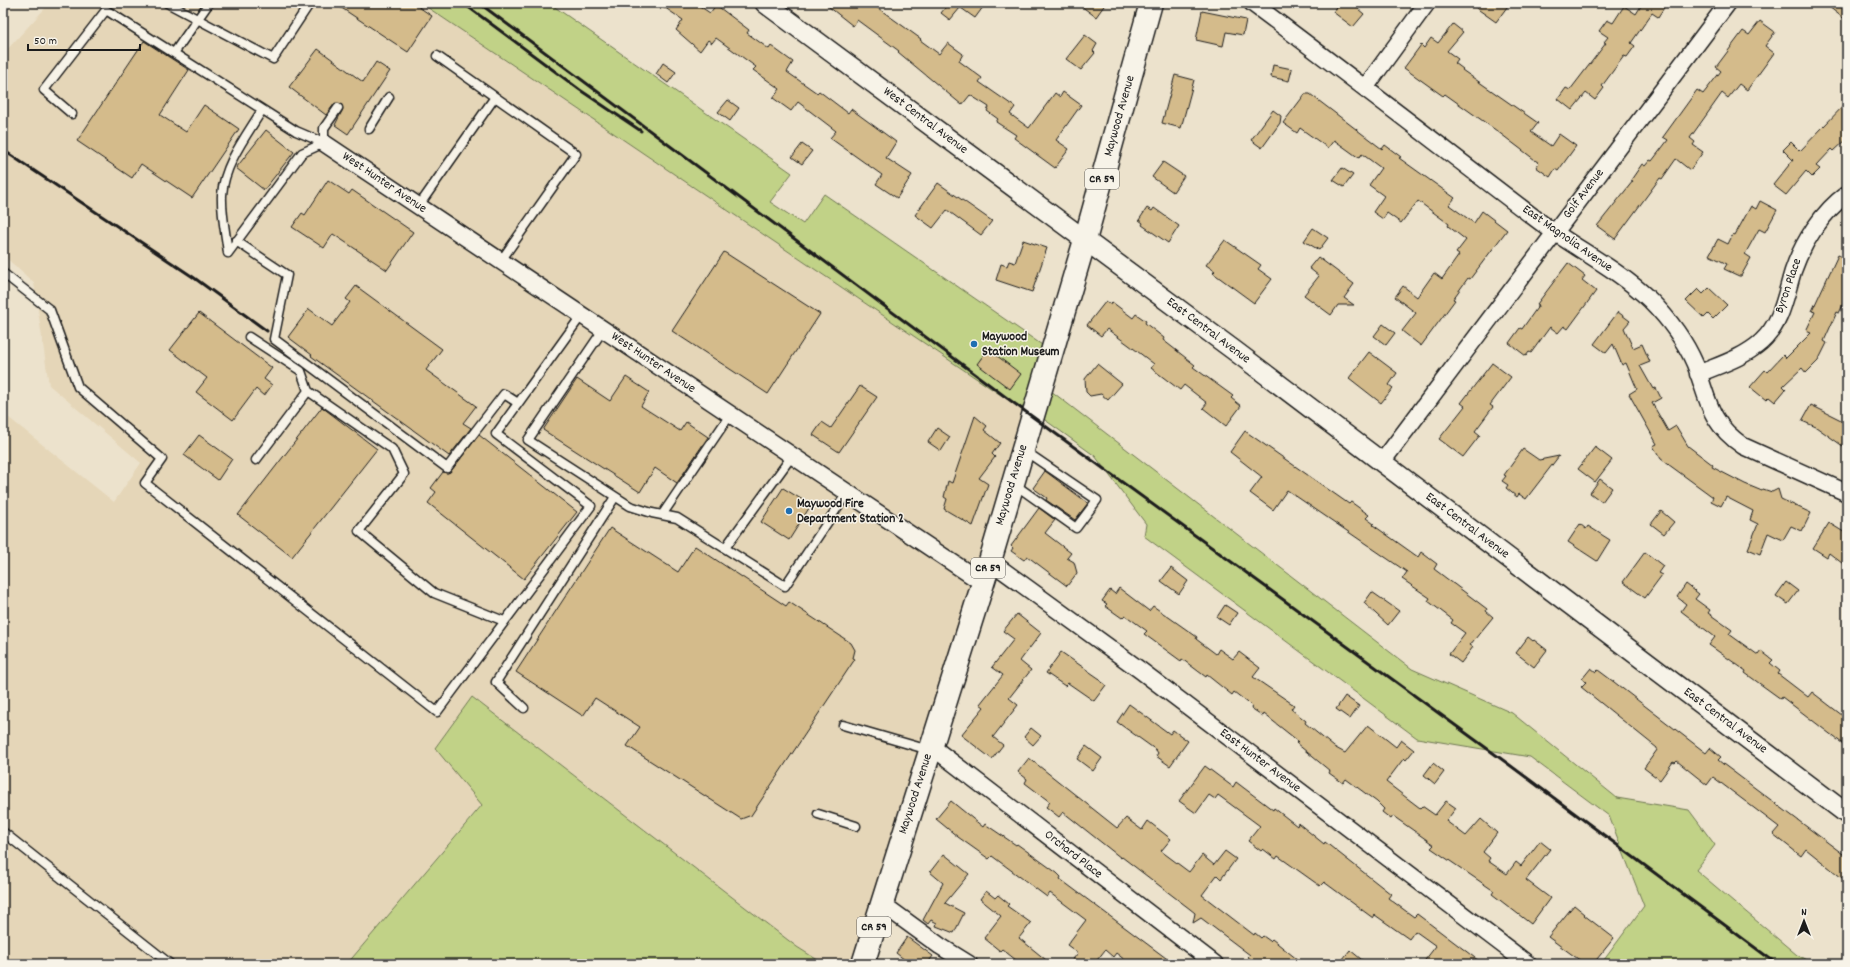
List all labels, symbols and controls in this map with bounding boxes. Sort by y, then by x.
scale bar [28,26,140,52]
text: 50 m [34,33,57,50]
street label: Maywood Avenue [1099,73,1141,159]
street label: West Central Avenue [879,83,972,159]
street label: West Hunter Avenue [338,148,430,219]
street label: Golf Avenue [1559,165,1609,223]
road number: CR 59 [1085,169,1119,189]
street label: East Magnolia Avenue [1518,201,1616,278]
street label: Byron Place [1771,256,1807,316]
street label: East Central Avenue [1162,293,1254,369]
street label: West Hunter Avenue [607,328,699,399]
place label: Maywood Station Museum [982,328,1060,362]
marker: Maywood Station Museum [969,339,979,349]
street label: Maywood Avenue [991,442,1033,528]
street label: East Central Avenue [1421,488,1513,564]
place label: Maywood Fire Department Station 2 [797,495,904,529]
marker: Maywood Fire Department Station 2 [784,506,794,516]
road number: CR 59 [971,558,1005,578]
street label: East Central Avenue [1679,683,1771,759]
street label: East Hunter Avenue [1215,724,1305,798]
street label: Maywood Avenue [894,751,938,837]
street label: Orchard Place [1040,826,1106,884]
north arrow [1784,901,1824,941]
text: N [1801,905,1807,921]
road number: CR 59 [857,917,891,937]

